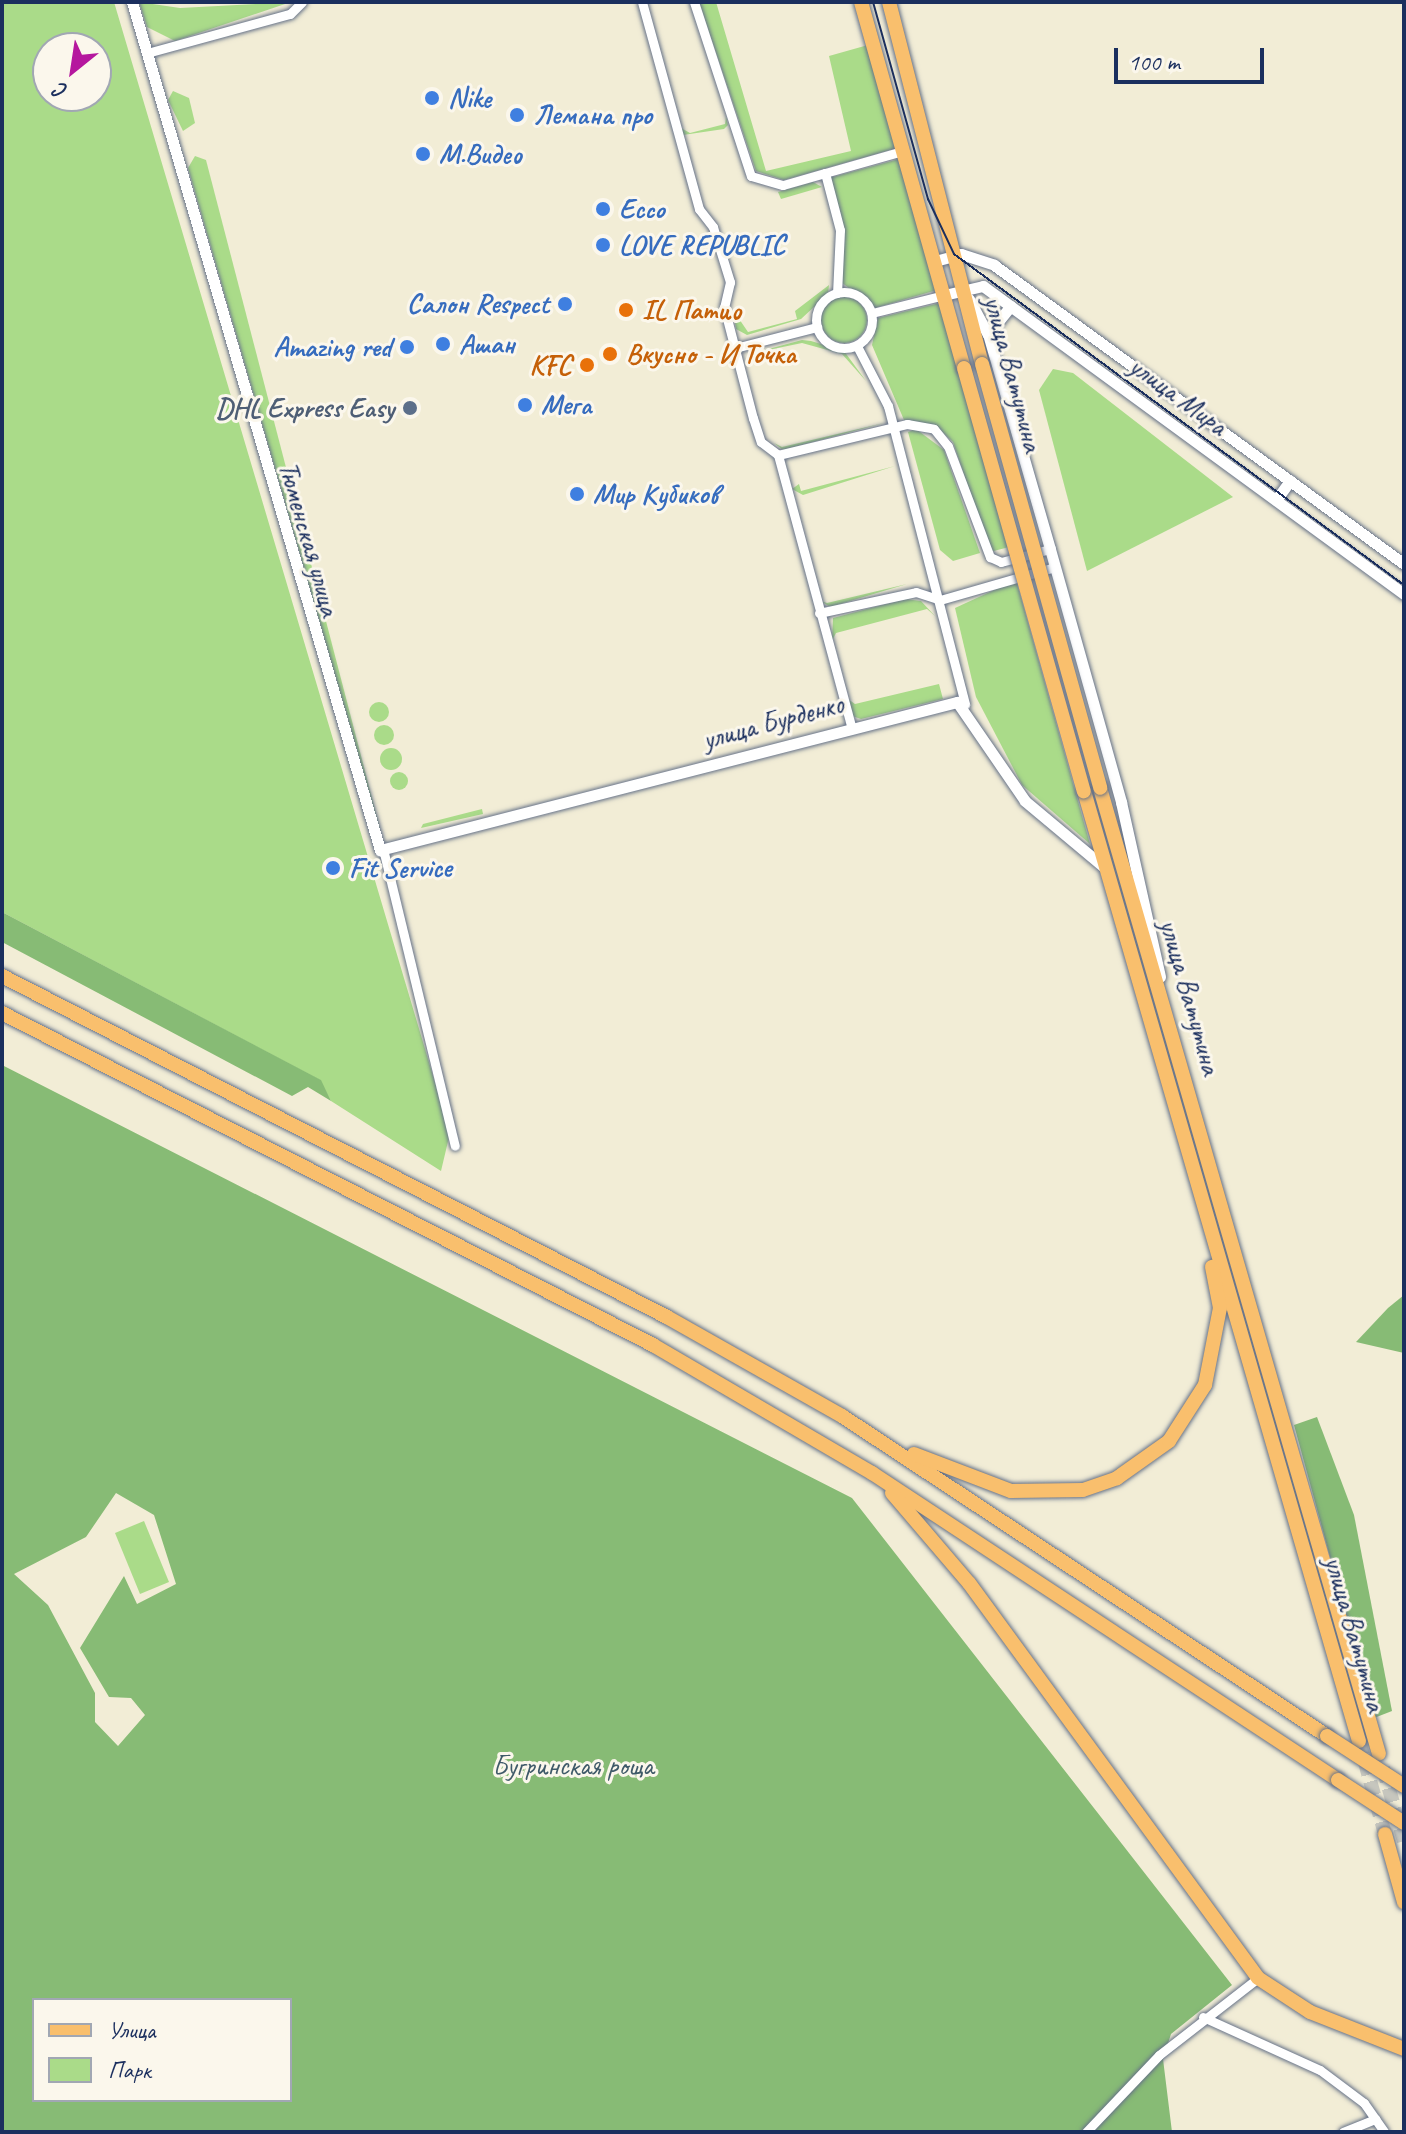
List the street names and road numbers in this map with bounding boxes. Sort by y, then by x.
street label: улица Ватутина [976,291,1050,457]
street label: улица Мира [1123,349,1233,443]
street label: Тюменская улица [271,457,347,621]
street label: улица Бурденко [699,687,847,757]
street label: улица Ватутина [1152,915,1228,1079]
street label: улица Ватутина [1317,1552,1393,1716]

